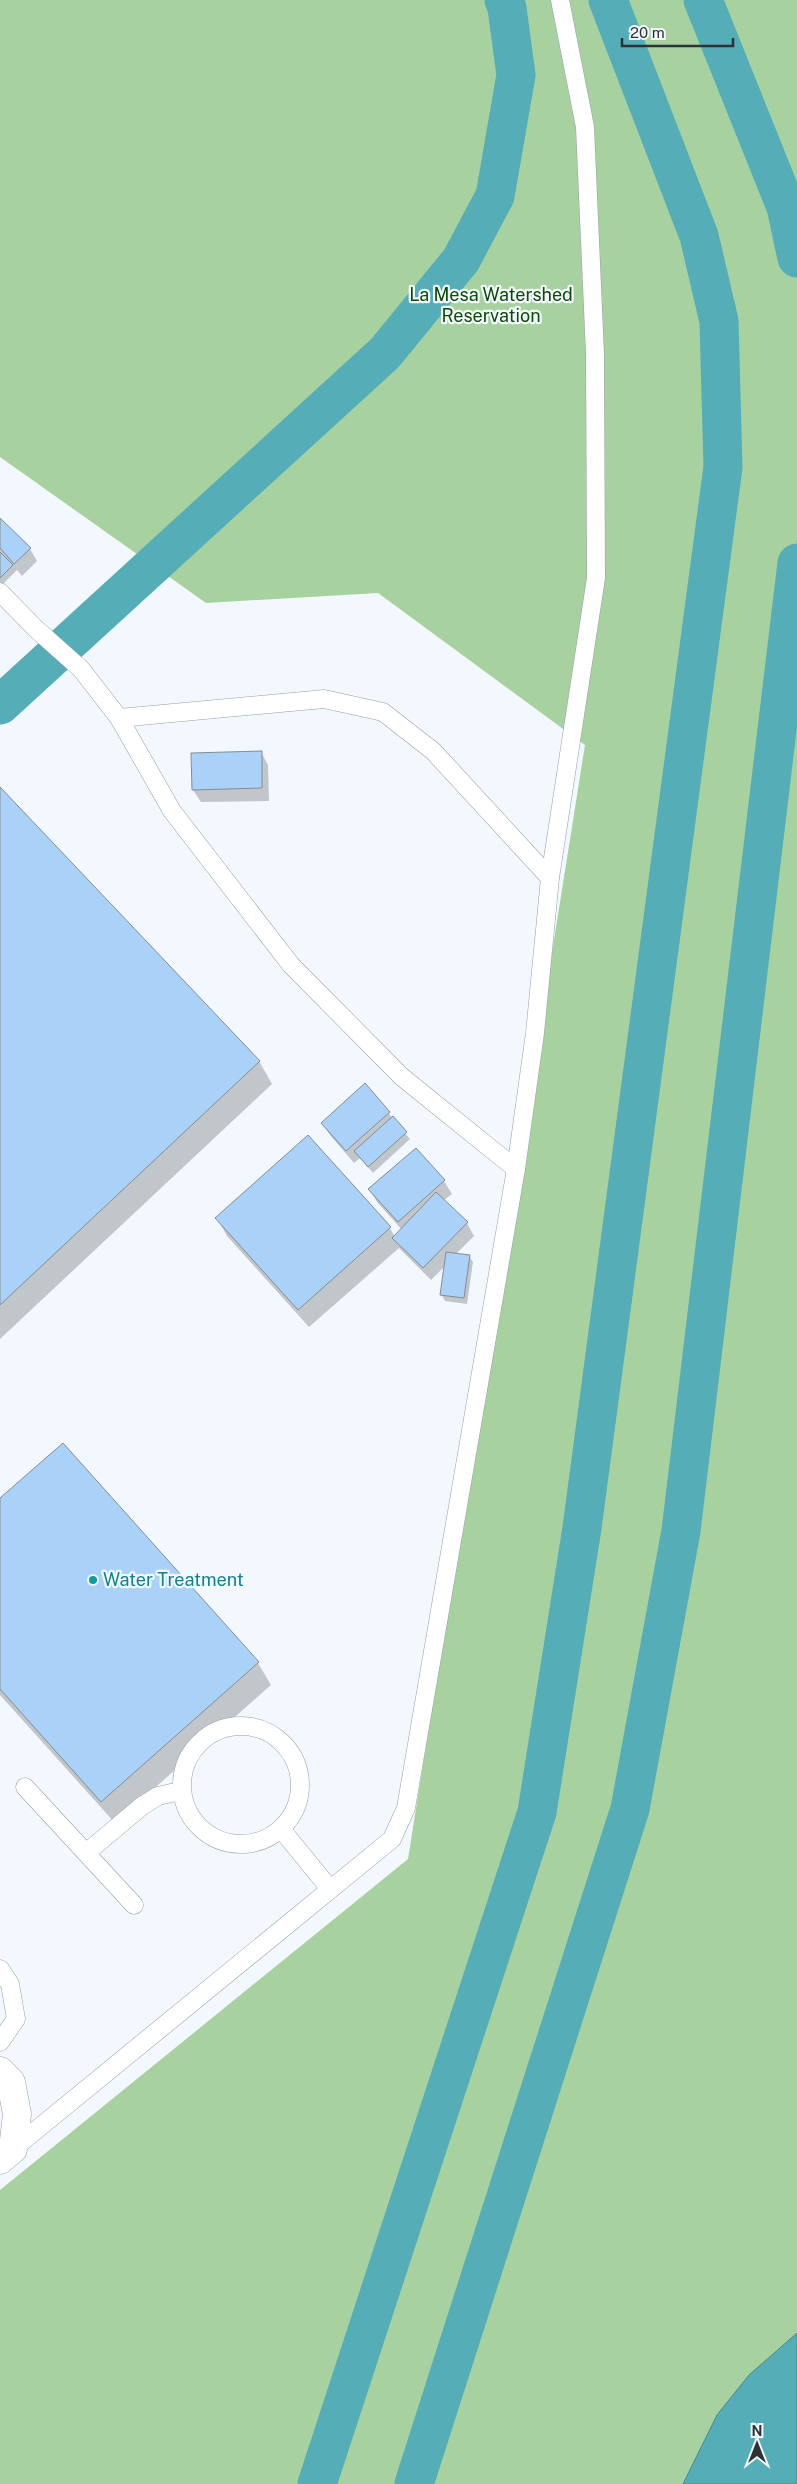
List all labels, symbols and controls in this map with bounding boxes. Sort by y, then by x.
scale bar [622,15,733,47]
text: 20 m [630,24,665,41]
park label: La Mesa Watershed Reservation [409,284,573,326]
place label: Water Treatment [103,1569,244,1590]
marker: Water Treatment [87,1574,99,1586]
north arrow [732,2419,782,2469]
text: N [752,2423,762,2439]

